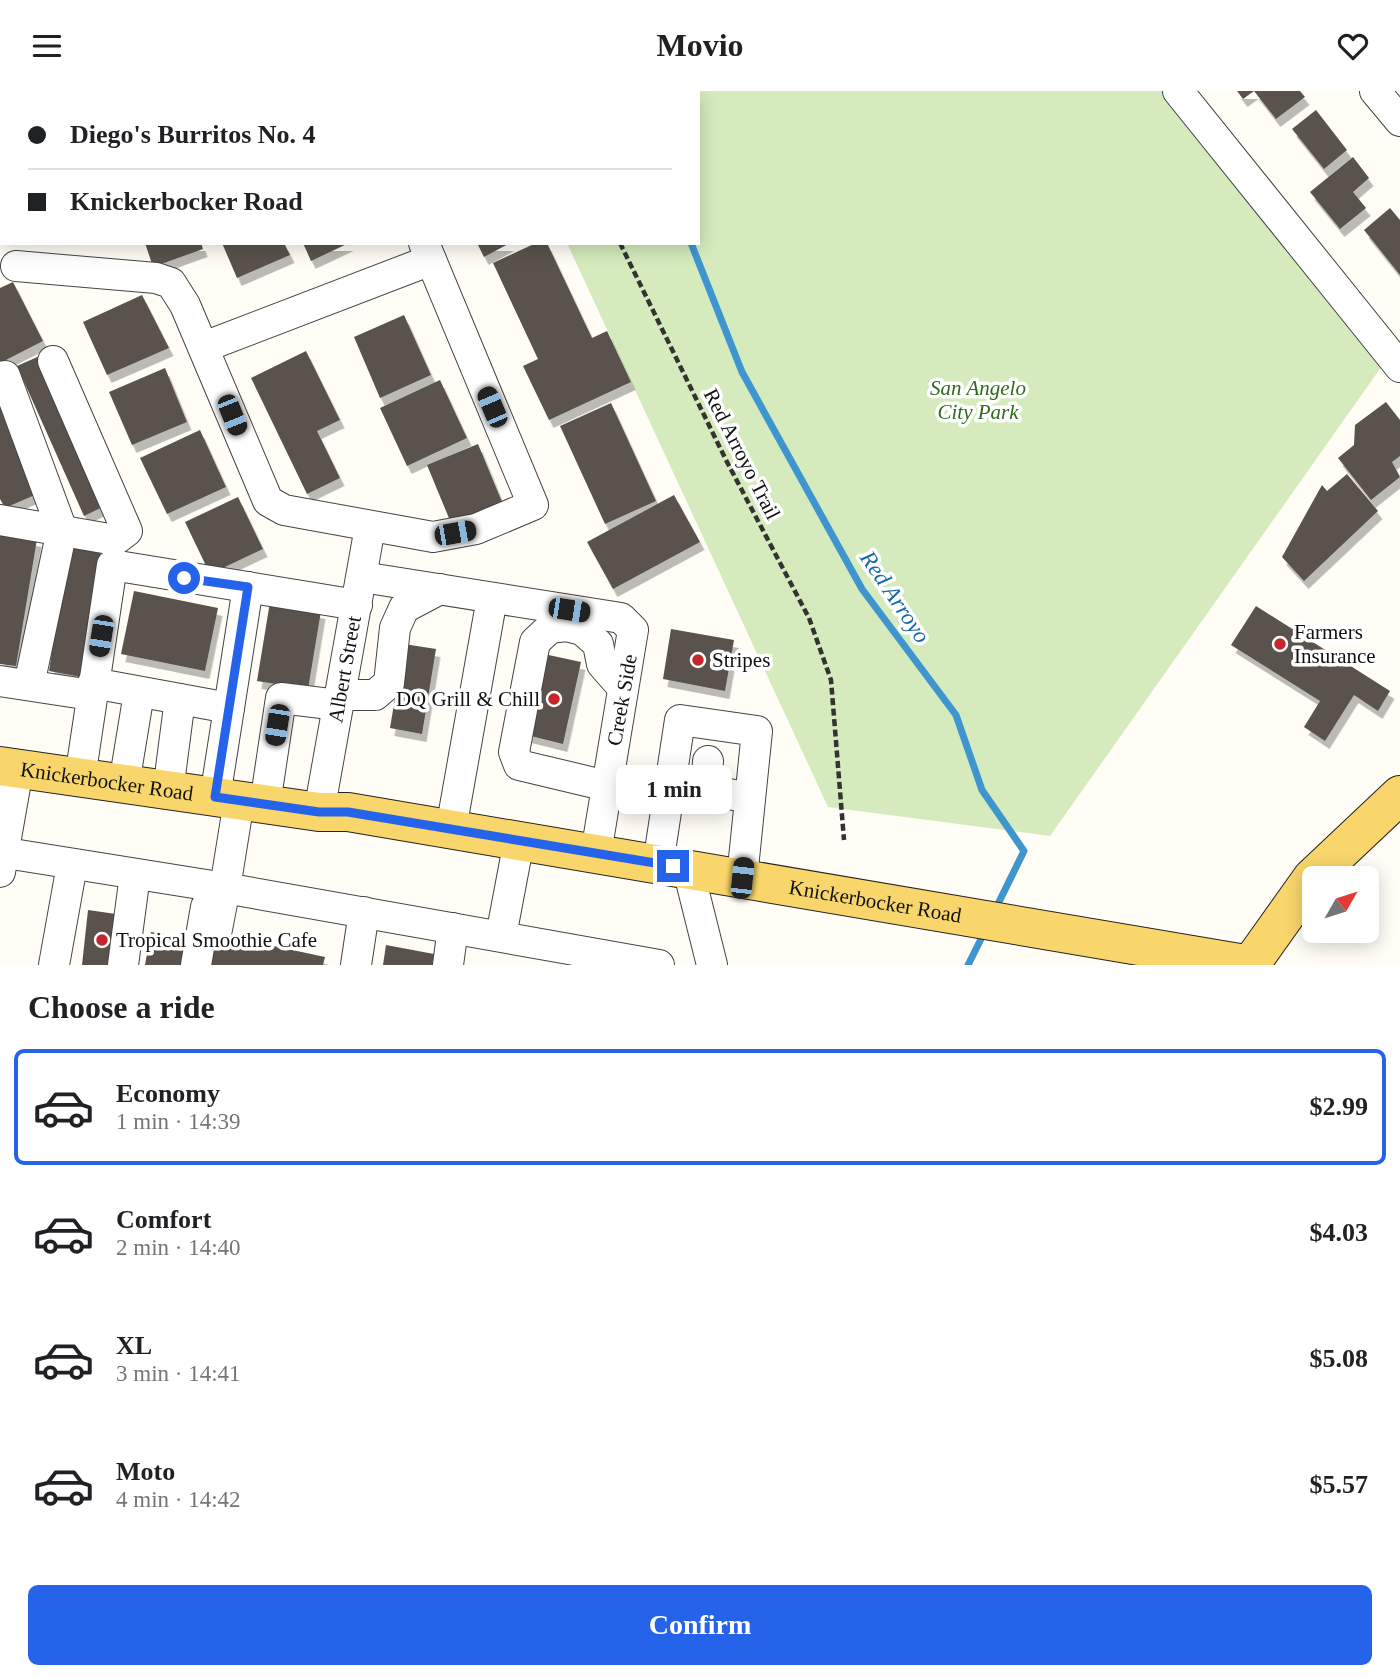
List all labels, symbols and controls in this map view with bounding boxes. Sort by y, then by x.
icon: menu [28,27,66,65]
text: Movio [656,27,744,63]
icon: heart [1334,27,1372,65]
text: Diego's Burritos No. 4 [70,120,316,149]
text: Knickerbocker Road [70,187,303,216]
park label: San Angelo City Park [930,376,1026,424]
car [475,384,510,430]
street label: Red Arroyo Trail [699,385,785,524]
car [215,392,250,438]
car [433,519,478,547]
water label: Red Arroyo [855,545,935,648]
route start [168,562,200,594]
car [547,596,592,624]
car [88,614,115,658]
street label: Albert Street [323,614,366,725]
place label: Farmers Insurance [1294,620,1376,668]
marker: Farmers Insurance [1272,636,1288,652]
place label: Stripes [712,648,770,672]
street label: Creek Side [602,652,642,748]
marker: Stripes [690,652,706,668]
place label: DQ Grill & Chill [396,687,540,711]
marker: DQ Grill & Chill [546,691,562,707]
car [264,703,291,747]
street label: Knickerbocker Road [19,757,195,806]
callout: 1 min [615,765,731,813]
text: 1 min [646,777,702,802]
route end [657,850,689,882]
car [730,856,755,900]
north arrow [1302,866,1379,943]
map controls [1302,866,1379,943]
street label: Knickerbocker Road [787,875,964,928]
place label: Tropical Smoothie Cafe [116,928,317,952]
marker: Tropical Smoothie Cafe [94,932,110,948]
text: Choose a ride [28,989,215,1025]
icon: car [32,1076,95,1139]
text: Economy [116,1079,220,1108]
text: $2.99 [1310,1092,1368,1121]
text: 1 min · 14:39 [116,1109,241,1134]
icon: car [32,1202,95,1265]
text: Comfort [116,1205,211,1234]
text: $4.03 [1310,1218,1368,1247]
text: 2 min · 14:40 [116,1235,241,1260]
icon: car [32,1328,95,1391]
text: XL [116,1331,152,1360]
text: $5.08 [1310,1344,1368,1373]
text: 3 min · 14:41 [116,1361,241,1386]
icon: car [32,1454,95,1517]
text: Moto [116,1457,175,1486]
text: $5.57 [1310,1470,1368,1499]
text: 4 min · 14:42 [116,1487,241,1512]
button: Confirm [28,1585,1372,1665]

